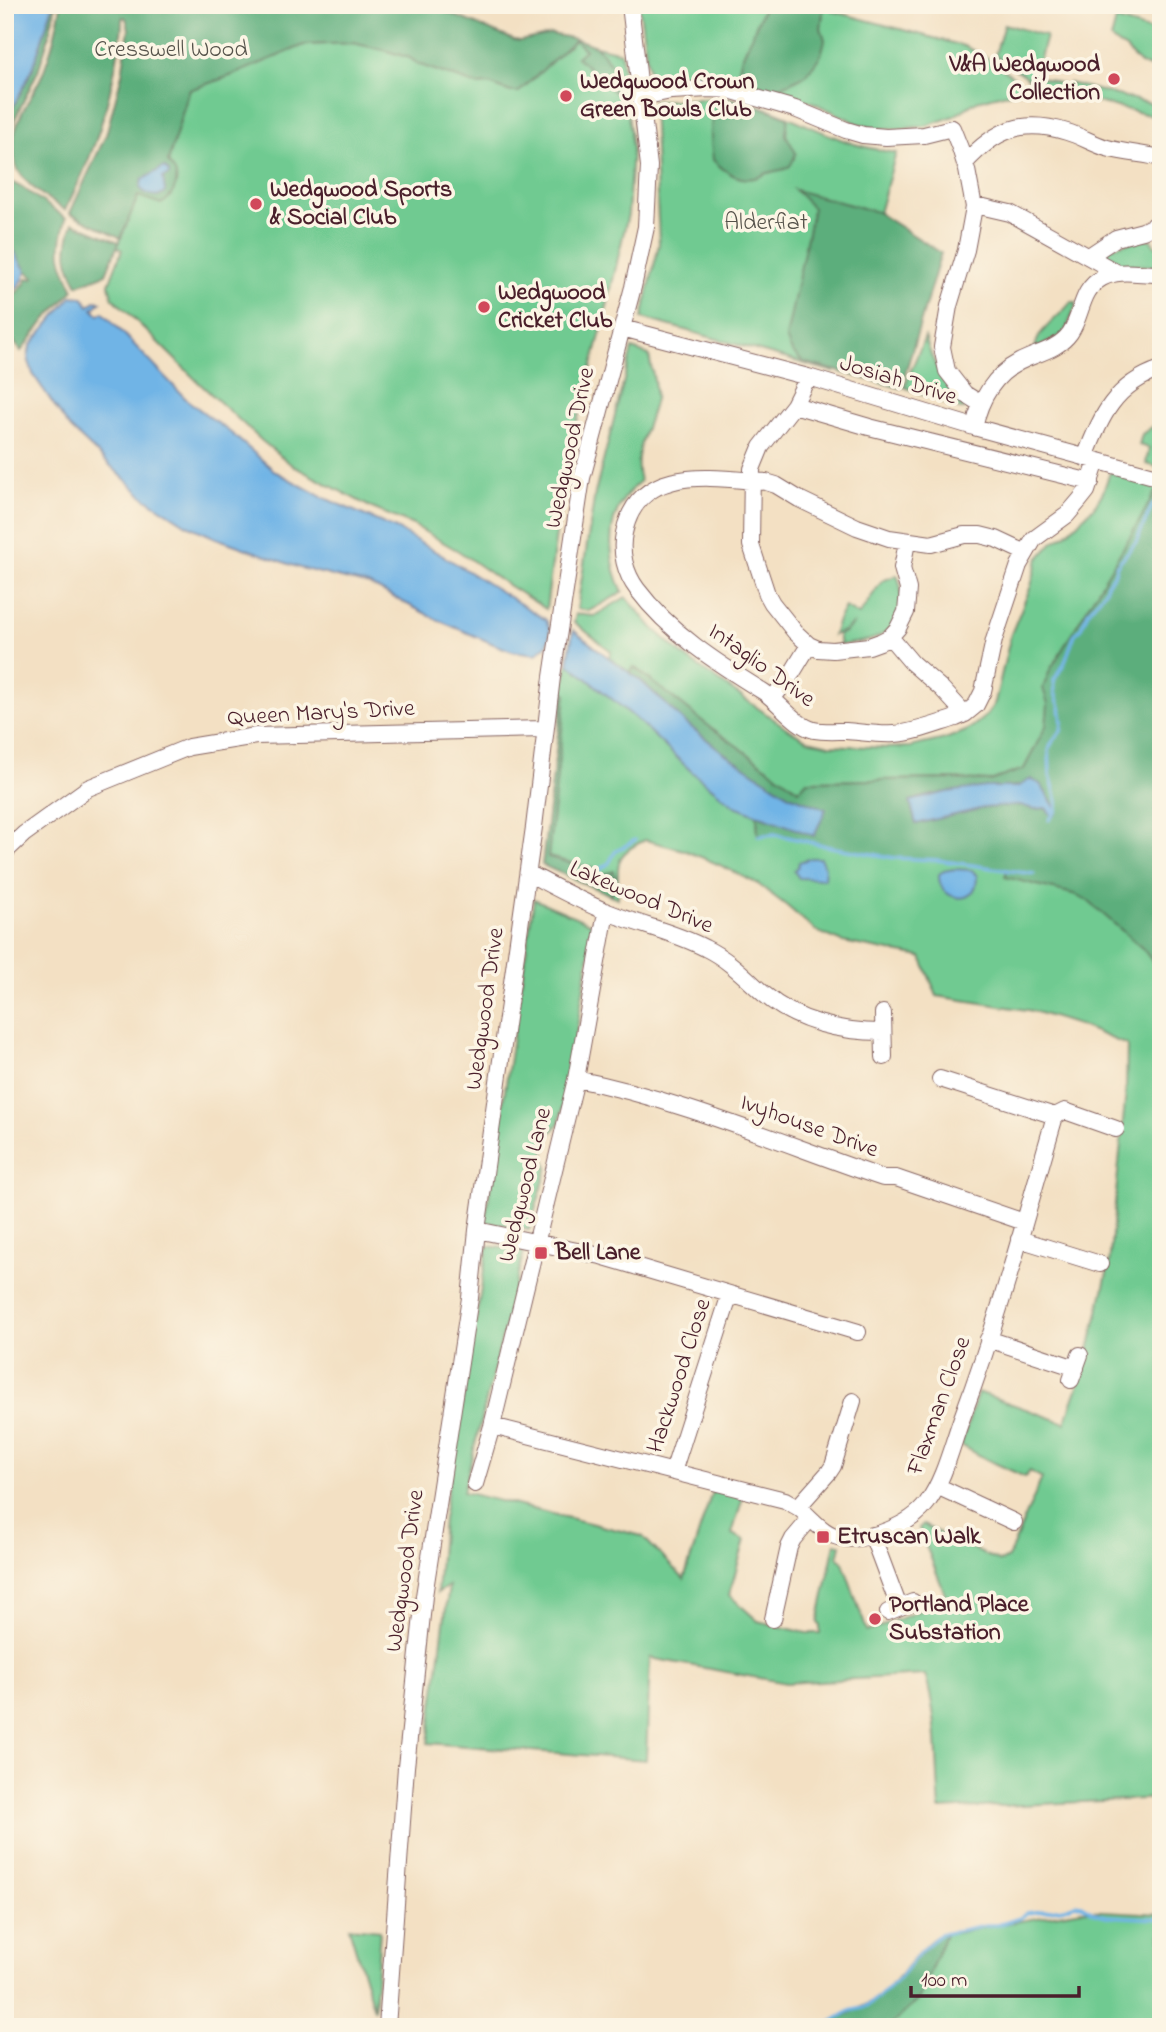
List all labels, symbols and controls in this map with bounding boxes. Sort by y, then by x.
park label: Cresswell Wood [94,33,248,68]
place label: V&A Wedgwood Collection [948,48,1101,111]
place label: Wedgwood Crown Green Bowls Club [580,65,754,128]
marker: V&A Wedgwood Collection [1106,71,1122,87]
marker: Wedgwood Crown Green Bowls Club [558,88,574,104]
place label: Wedgwood Sports & Social Club [269,173,452,236]
marker: Wedgwood Sports & Social Club [248,196,264,212]
park label: Alderflat [724,206,808,241]
place label: Wedgwood Cricket Club [498,276,613,339]
marker: Wedgwood Cricket Club [476,299,492,315]
street label: Josiah Drive [835,347,961,416]
street label: Wedgwood Drive [537,364,605,532]
street label: Intaglio Drive [700,615,822,717]
street label: Queen Mary's Drive [226,692,416,737]
street label: Lakewood Drive [564,852,719,944]
street label: Wedgwood Drive [457,925,515,1092]
street label: Ivyhouse Drive [735,1086,883,1169]
street label: Wedgwood Lane [490,1104,562,1266]
place label: Bell Lane [554,1236,642,1271]
marker: Bell Lane [533,1245,549,1261]
street label: Hackwood Close [639,1294,722,1458]
street label: Flaxman Close [898,1331,981,1481]
street label: Wedgwood Drive [377,1487,435,1654]
place label: Etruscan Walk [837,1520,981,1555]
marker: Etruscan Walk [815,1529,831,1545]
place label: Portland Place Substation [889,1588,1030,1651]
marker: Portland Place Substation [867,1611,883,1627]
scale bar [911,1955,1078,1999]
text: 100 m [921,1966,967,1996]

